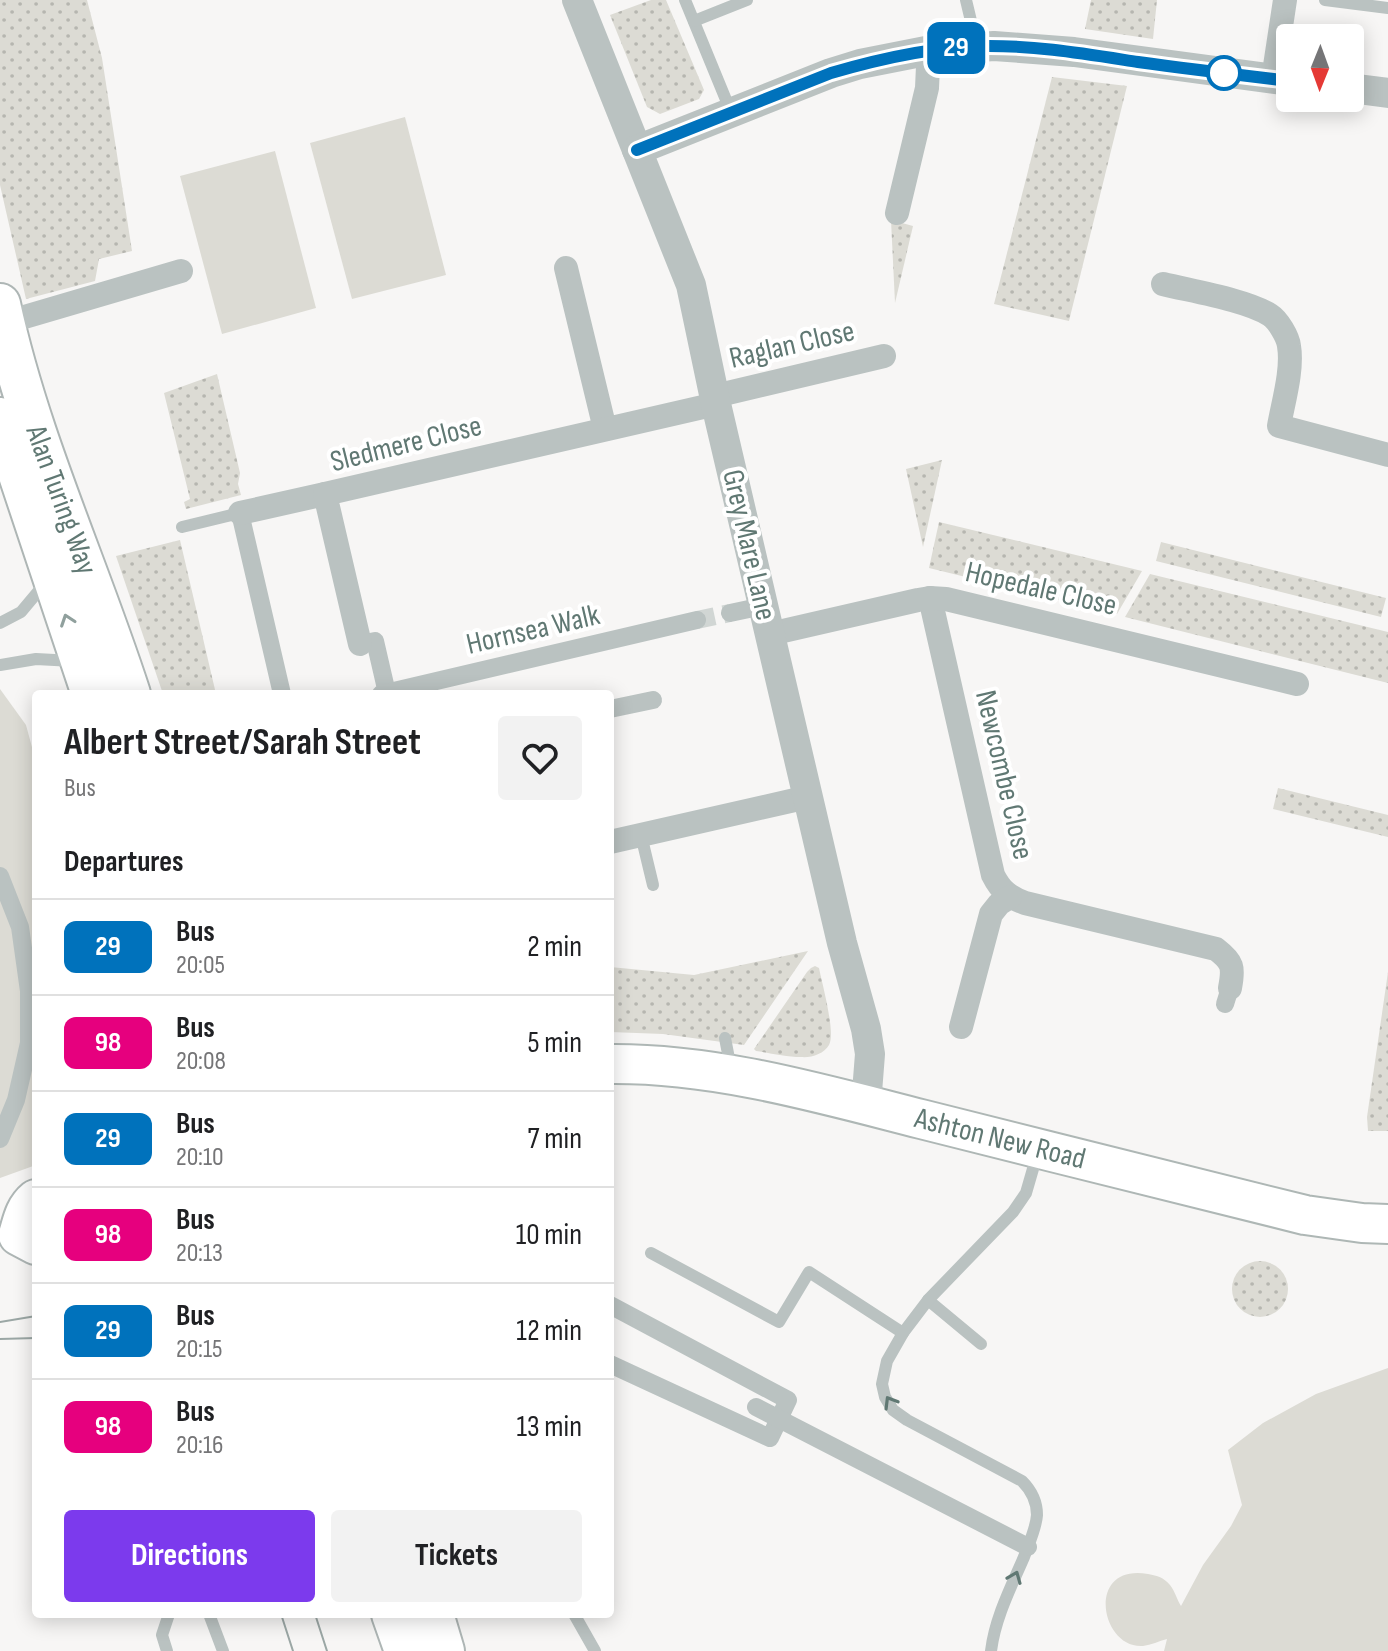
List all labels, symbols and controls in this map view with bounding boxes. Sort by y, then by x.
line badge: 29 [920,22,992,74]
north arrow [1276,24,1364,112]
map controls [1276,24,1364,112]
text: 29 [943,31,969,64]
unlabelled marker [1207,56,1241,90]
street label: Raglan Close [726,313,858,377]
street label: Sledmere Close [327,408,485,480]
street label: Alan Turing Way [17,420,105,580]
street label: Grey Mare Lane [714,466,784,624]
street label: Hopedale Close [962,554,1120,624]
street label: Hornsea Walk [463,597,604,663]
one-way arrow [60,614,76,628]
street label: Newcombe Close [967,687,1041,863]
button: heart [498,716,582,800]
text: Albert Street/Sarah Street [64,720,421,765]
text: Bus [64,773,96,804]
text: Departures [64,844,184,880]
text: Bus [176,914,215,950]
text: 2 min [527,929,582,965]
text: 29 [95,930,121,963]
text: 20:05 [176,950,225,981]
text: Bus [176,1010,215,1046]
text: 5 min [528,1025,582,1061]
text: 98 [95,1026,121,1059]
text: 20:08 [176,1046,226,1077]
street label: Ashton New Road [910,1100,1089,1178]
text: Bus [176,1106,215,1142]
text: 7 min [528,1121,582,1157]
text: 29 [95,1122,121,1155]
text: 20:10 [176,1142,224,1173]
text: Bus [176,1202,215,1238]
text: 10 min [516,1217,582,1253]
text: 98 [95,1218,121,1251]
text: 20:13 [176,1238,223,1269]
text: Bus [176,1298,215,1334]
text: 12 min [516,1313,582,1349]
text: 29 [95,1314,121,1347]
text: 20:15 [176,1334,222,1365]
text: Bus [176,1394,215,1430]
one-way arrow [885,1396,900,1410]
text: 13 min [516,1409,582,1445]
text: 98 [95,1410,121,1443]
text: 20:16 [176,1430,223,1461]
button: Directions [64,1510,315,1602]
button: Tickets [331,1510,582,1602]
one-way arrow [1006,1571,1022,1585]

